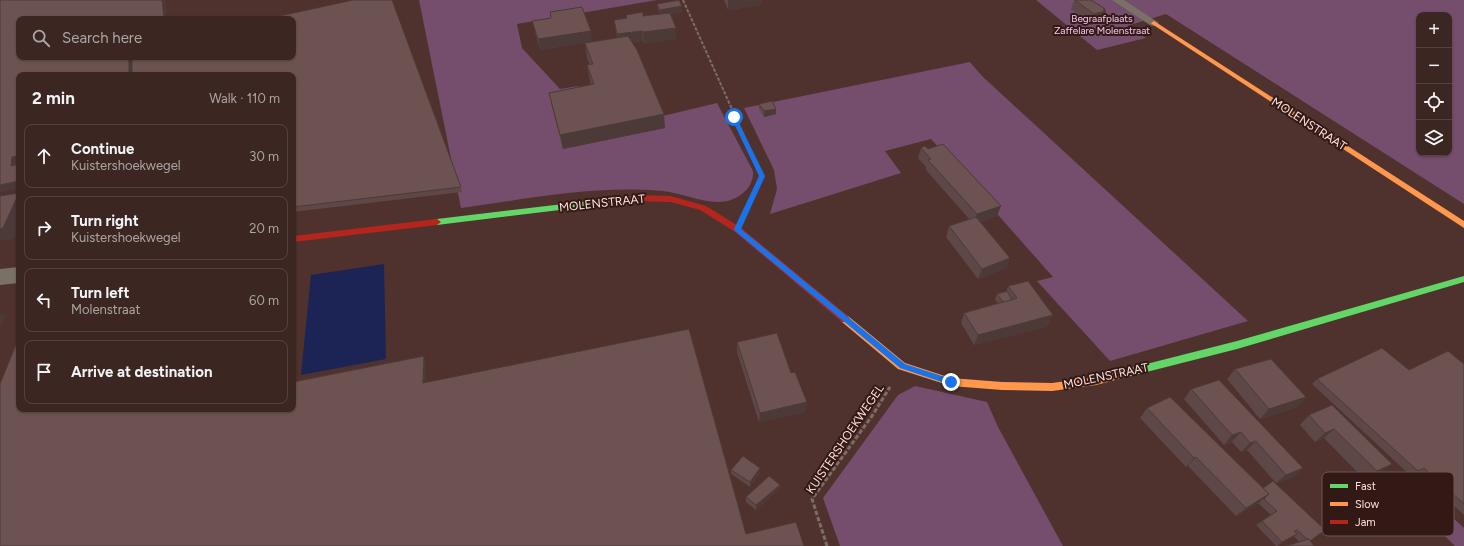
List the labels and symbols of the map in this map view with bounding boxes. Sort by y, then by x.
park label: Begraafplaats Zaffelare Molenstraat [1054,12,1150,37]
street label: MOLENSTRAAT [1269,95,1349,154]
route start [725,108,743,126]
street label: MOLENSTRAAT [558,191,646,214]
street label: MOLENSTRAAT [1062,360,1150,392]
route end [942,373,960,391]
street label: KUISTERSHOEKWEGEL [803,381,887,496]
legend [1322,472,1454,536]
text: Fast [1355,480,1376,493]
text: Slow [1355,498,1379,511]
text: Jam [1355,516,1376,529]

